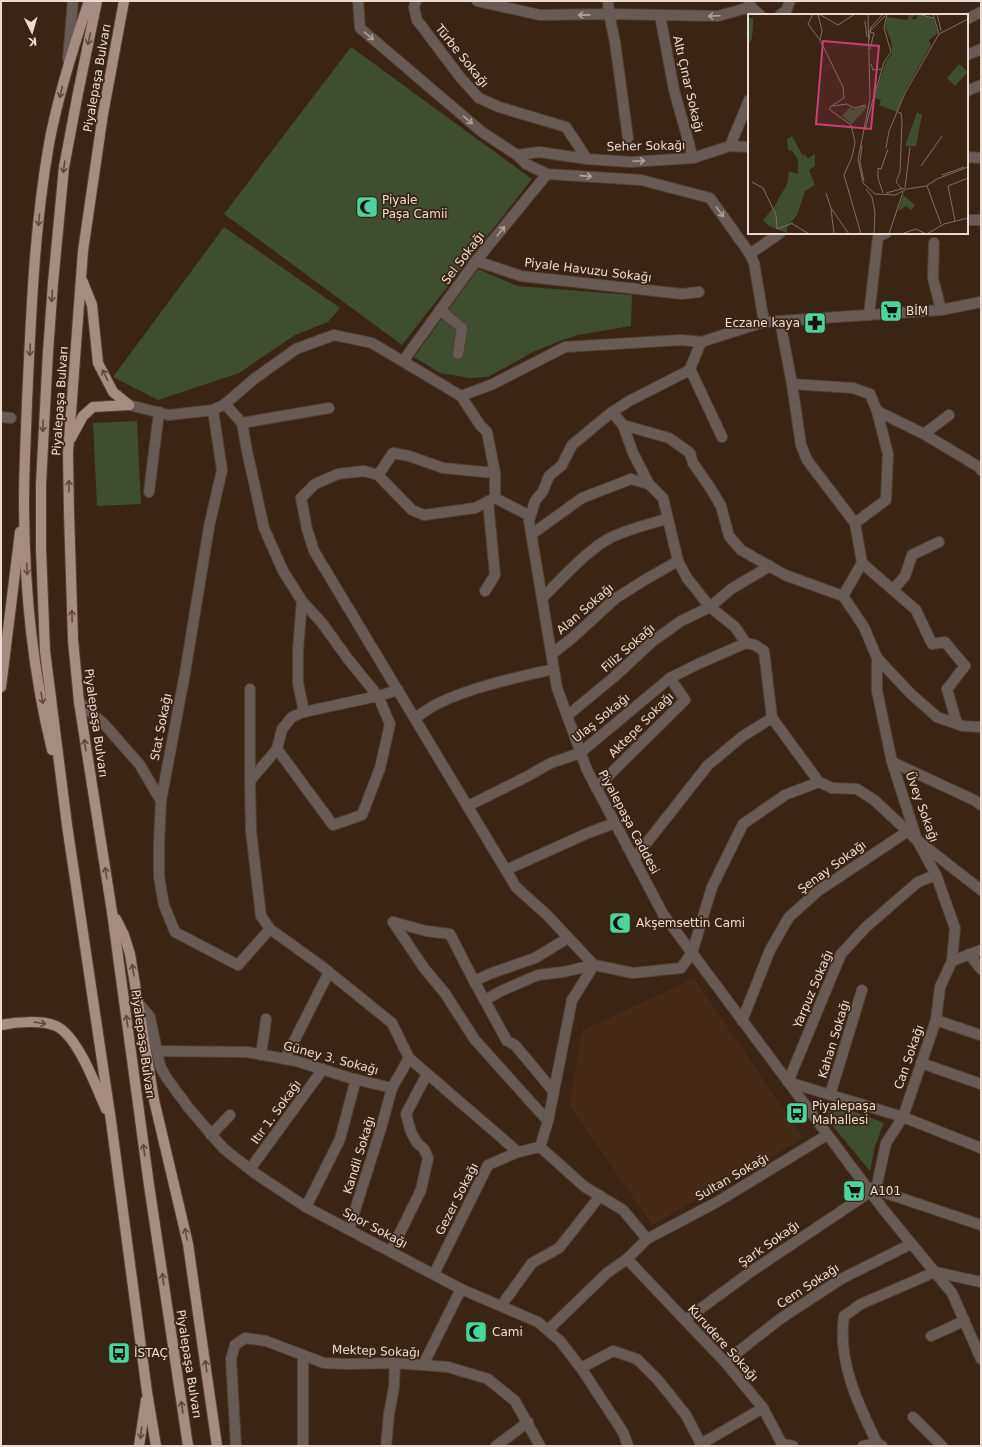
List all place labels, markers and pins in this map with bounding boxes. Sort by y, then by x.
place label: Piyale Paşa Camii [382,193,448,221]
mosque icon: Piyale Paşa Camii [354,194,380,220]
supermarket icon: BİM [878,298,904,324]
place label: BİM [906,303,928,318]
pharmacy icon: Eczane kaya [802,310,828,336]
place label: Eczane kaya [725,316,800,330]
mosque icon: Akşemsettin Cami [607,910,633,936]
place label: Akşemsettin Cami [636,916,745,930]
place label: Piyalepaşa Mahallesi [812,1099,876,1127]
bus stop icon: Piyalepaşa Mahallesi [784,1100,810,1126]
supermarket icon: A101 [841,1178,867,1204]
place label: A101 [870,1184,901,1198]
mosque icon: Cami [463,1319,489,1345]
place label: Cami [492,1325,523,1339]
bus stop icon: İSTAÇ [106,1340,132,1366]
place label: İSTAÇ [134,1345,168,1360]

